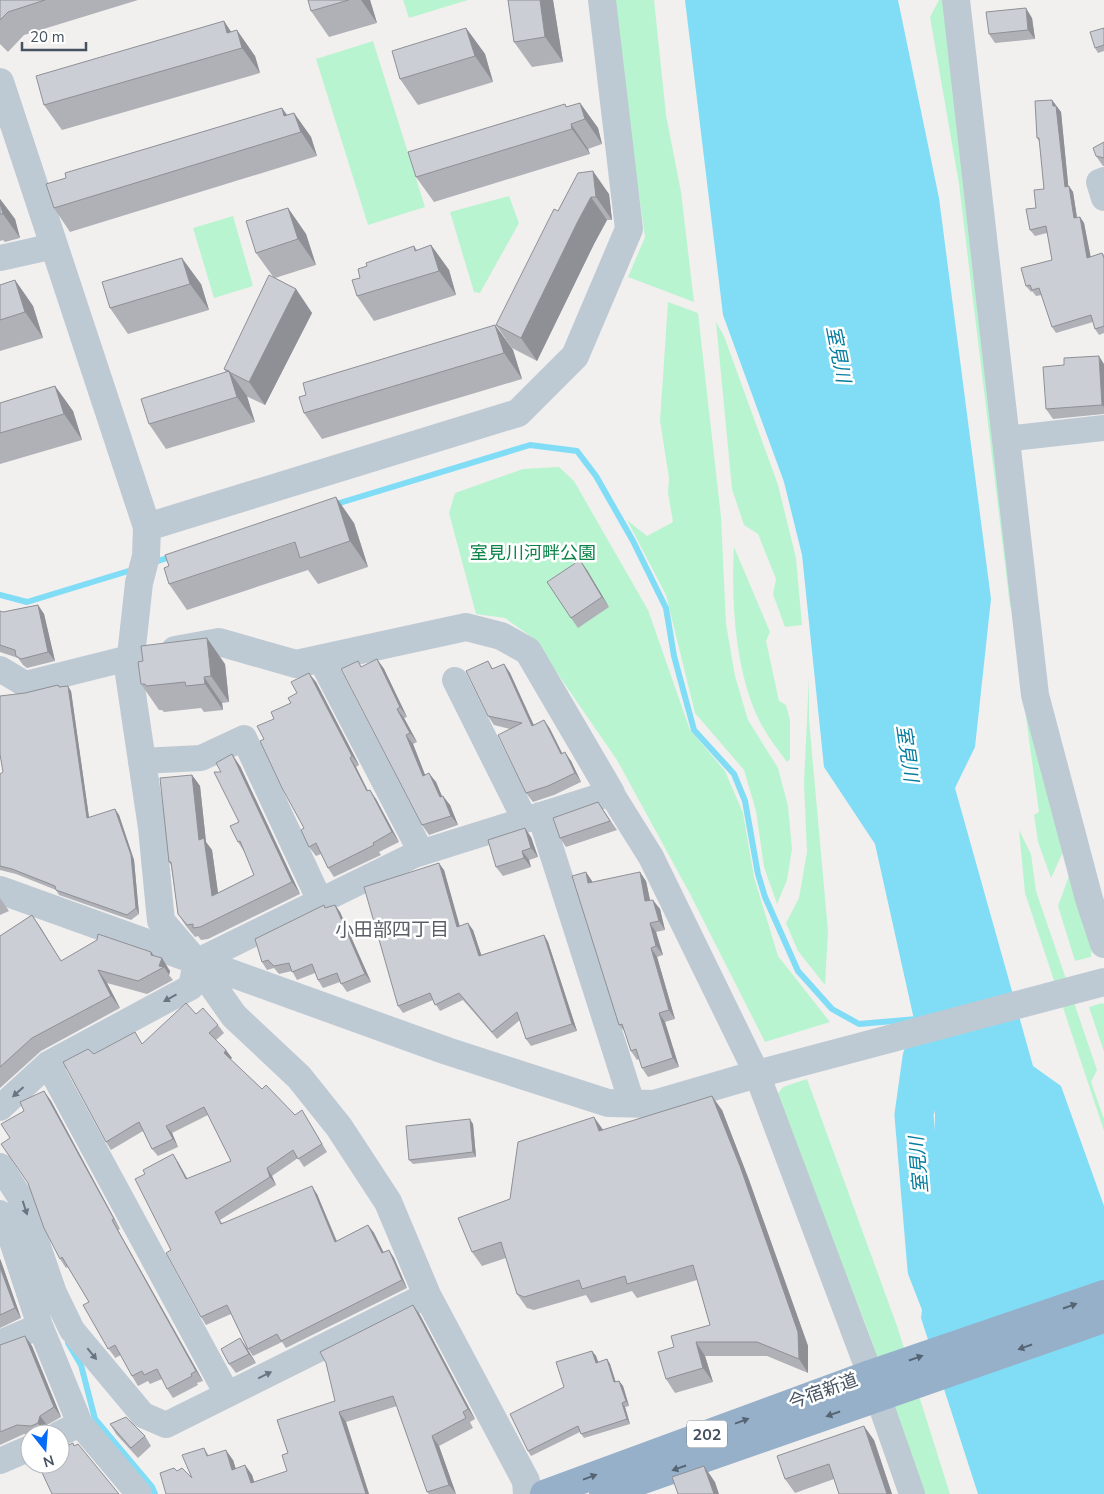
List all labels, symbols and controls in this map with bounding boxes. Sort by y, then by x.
scale bar [22,20,86,52]
text: 20 m [30,27,65,47]
water label: 室見川 [820,324,857,387]
park label: 室見川河畔公園 [470,541,596,565]
water label: 室見川 [890,723,924,785]
district label: 小田部四丁目 [335,917,449,943]
one-way arrow [163,994,177,1002]
one-way arrow [12,1086,24,1098]
water label: 室見川 [903,1133,934,1194]
one-way arrow [21,1201,29,1216]
one-way arrow [1063,1301,1078,1309]
one-way arrow [1017,1343,1032,1351]
one-way arrow [87,1348,98,1361]
one-way arrow [909,1354,924,1361]
street label: 今宿新道 [785,1367,861,1415]
one-way arrow [258,1371,272,1379]
one-way arrow [825,1411,840,1419]
one-way arrow [735,1417,750,1424]
road number: 202 [687,1420,727,1448]
north arrow [20,1424,70,1474]
text: N [41,1450,56,1472]
one-way arrow [672,1464,687,1472]
one-way arrow [583,1473,598,1481]

